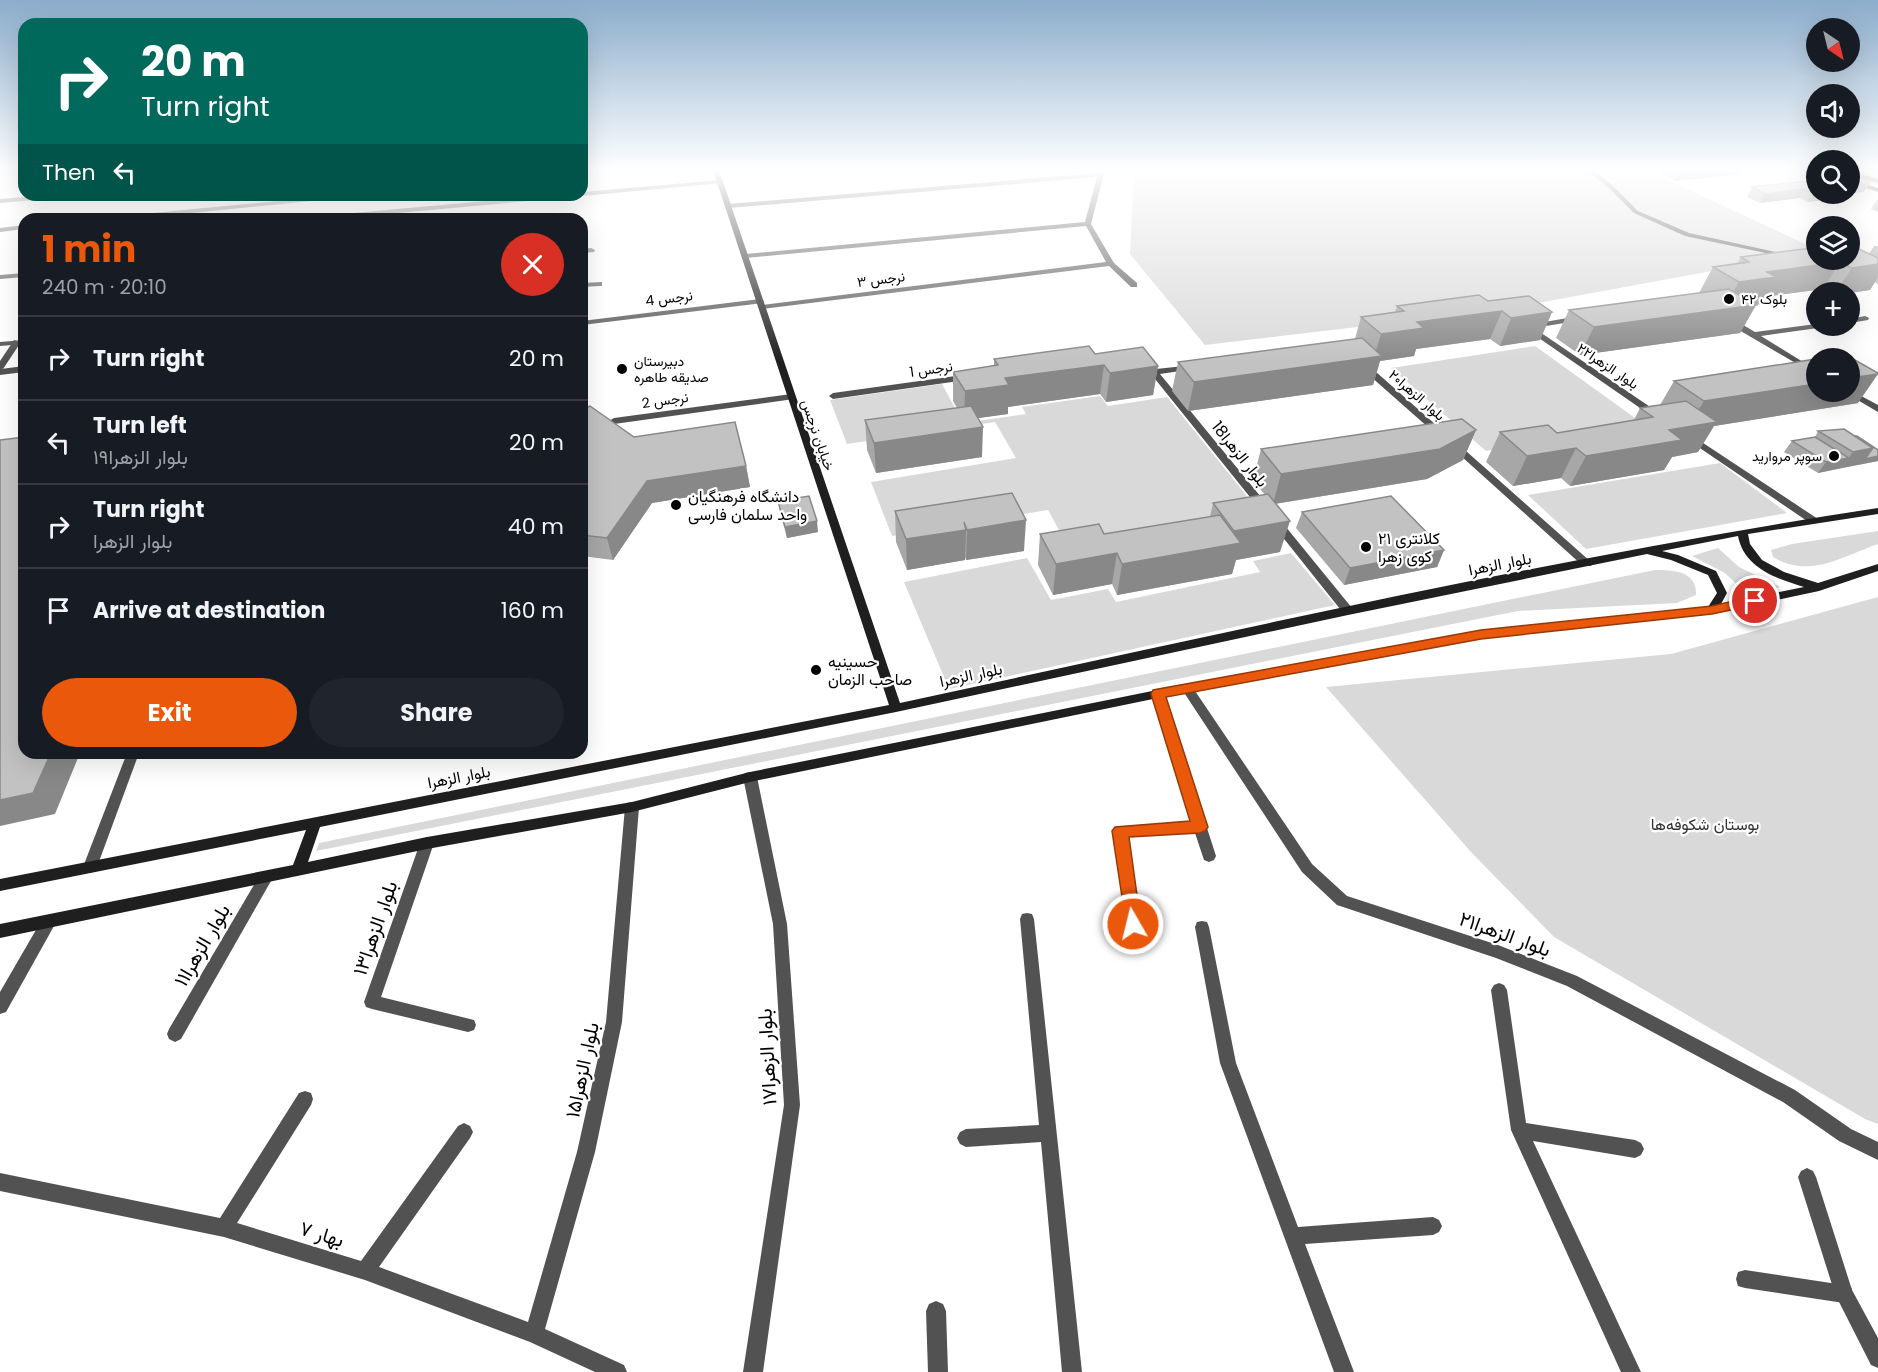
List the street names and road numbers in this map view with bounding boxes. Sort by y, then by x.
street label: نرجس ۳ [856,266,906,292]
street label: 4 نرجس [644,285,694,311]
street label: بلوار الزهرا۲۲ [1573,338,1643,394]
street label: 1 نرجس [908,356,954,382]
street label: بلوار الزهرا۲۰ [1384,365,1450,425]
street label: 2 نرجس [640,387,690,413]
street label: خیابان نرجس [796,397,840,473]
street label: 18بلوار الزهرا [1206,416,1274,492]
street label: بلوار الزهرا [1467,547,1533,581]
street label: بلوار الزهرا [938,657,1004,693]
street label: بلوار الزهرا [426,760,492,794]
street label: بلوار الزهرا۱۳ [346,877,404,979]
street label: بلوار الزهرا۱۱ [167,899,237,991]
street label: بلوار الزهرا۲۱ [1455,904,1555,964]
street label: بلوار الزهرا۱۷ [750,1008,784,1106]
street label: بلوار الزهرا۱۵ [558,1020,606,1120]
street label: بهار ۷ [296,1214,348,1254]

